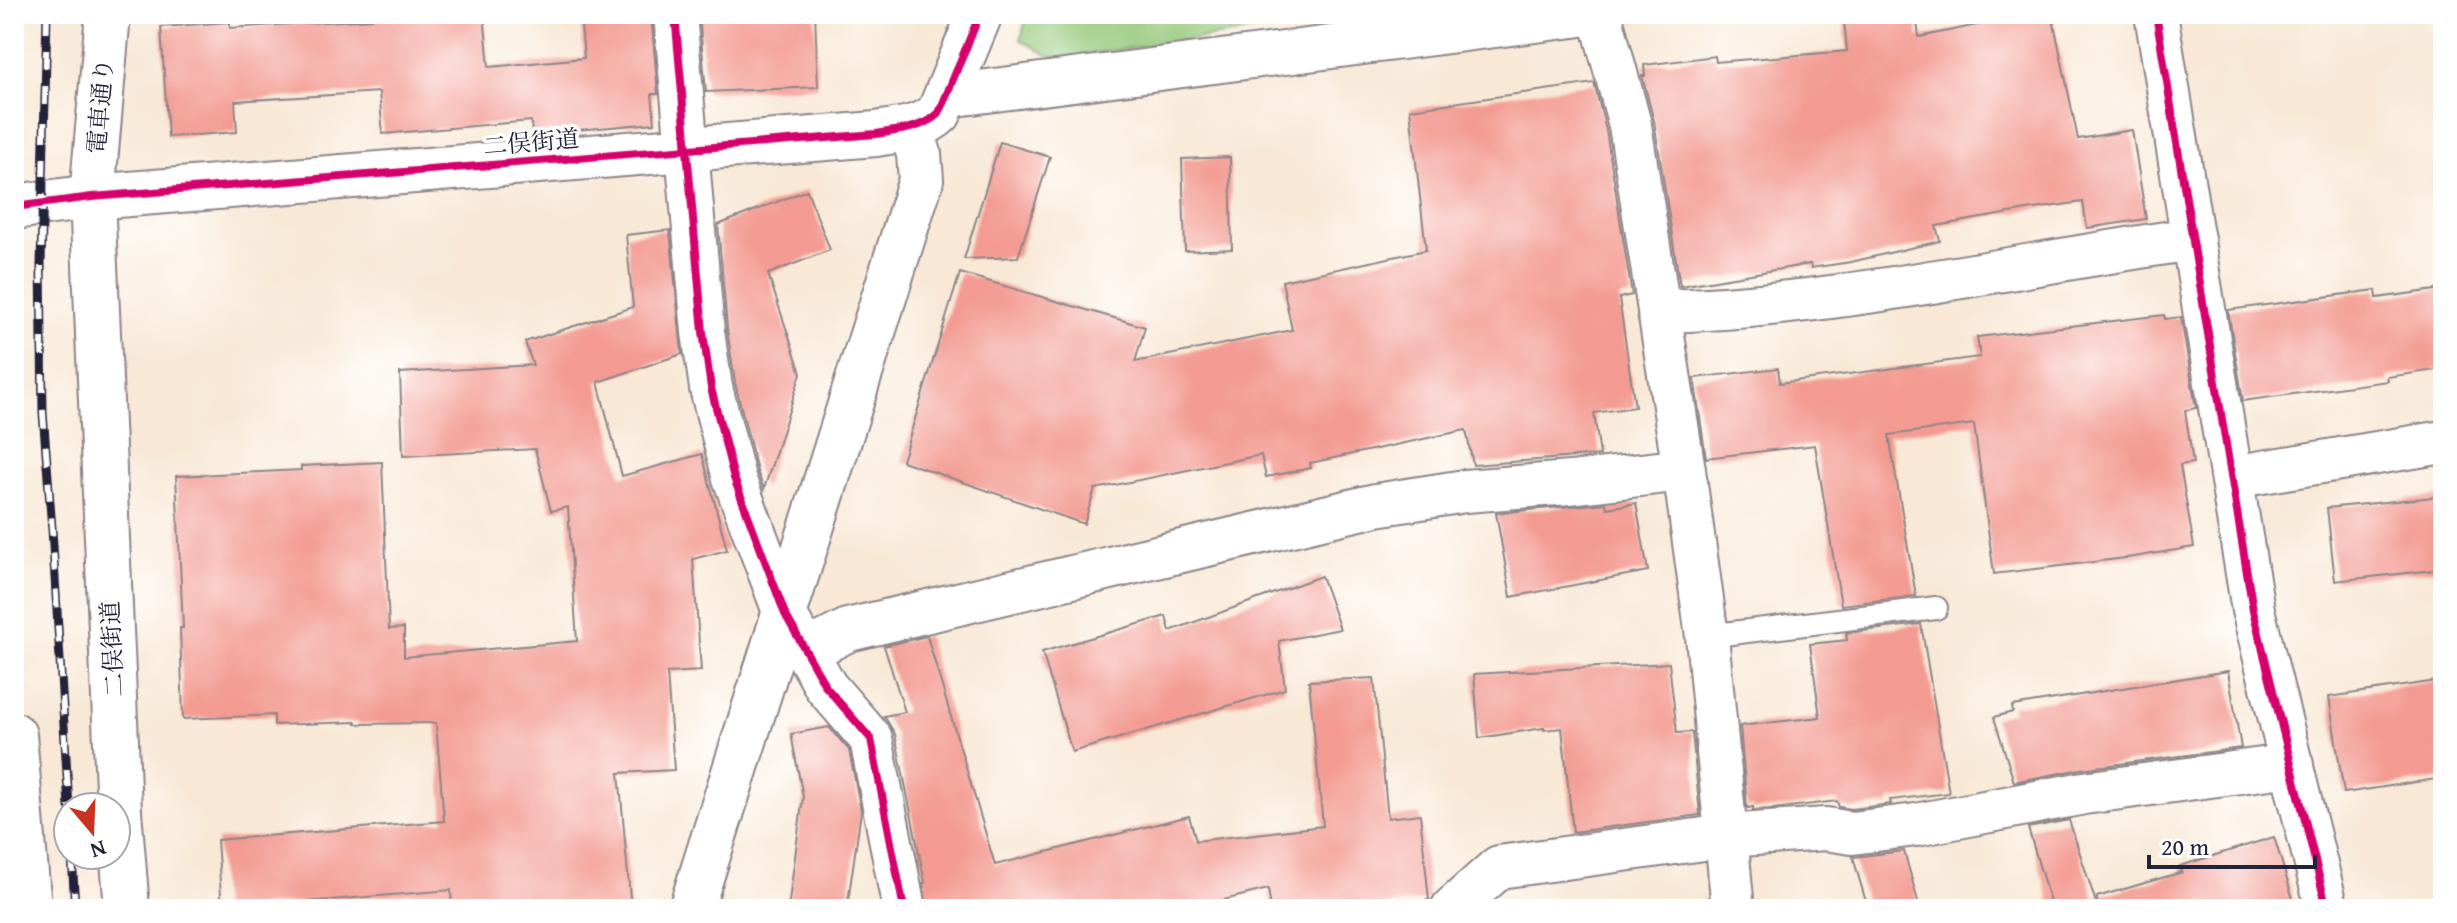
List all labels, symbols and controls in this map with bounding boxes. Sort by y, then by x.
street label: 電車通り [78,57,122,155]
street label: 二俣街道 [482,120,580,164]
street label: 二俣街道 [92,600,132,698]
north arrow [52,791,132,871]
scale bar [2149,819,2315,869]
text: 20 m [2161,829,2209,864]
text: N [86,832,111,868]

